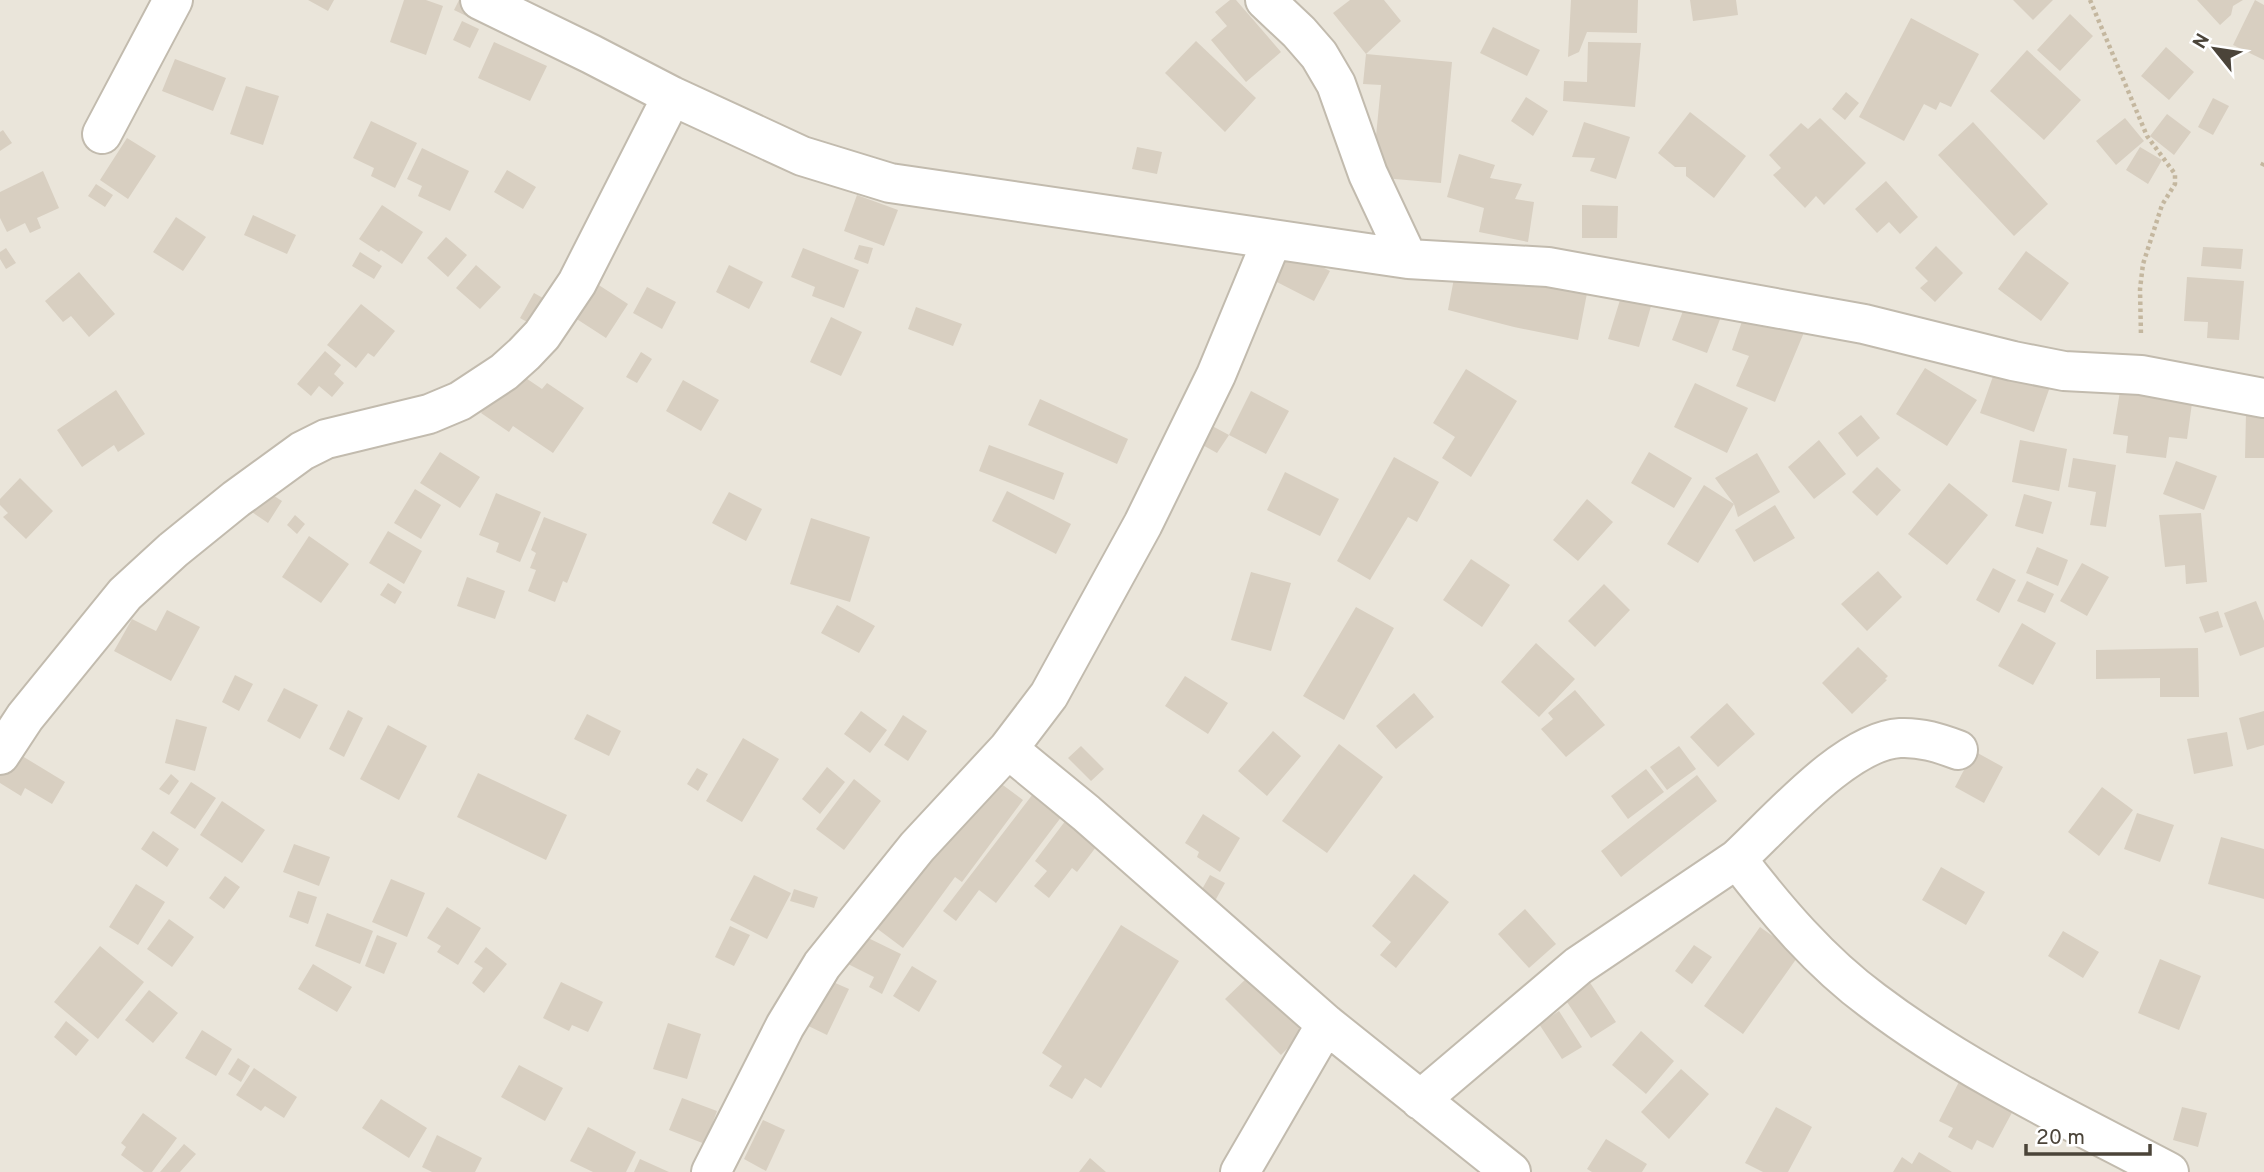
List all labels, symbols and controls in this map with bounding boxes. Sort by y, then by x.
north arrow [2180,14,2250,84]
text: N [2188,30,2216,53]
scale bar [2026,1112,2150,1156]
text: 20 m [2036,1125,2085,1152]

